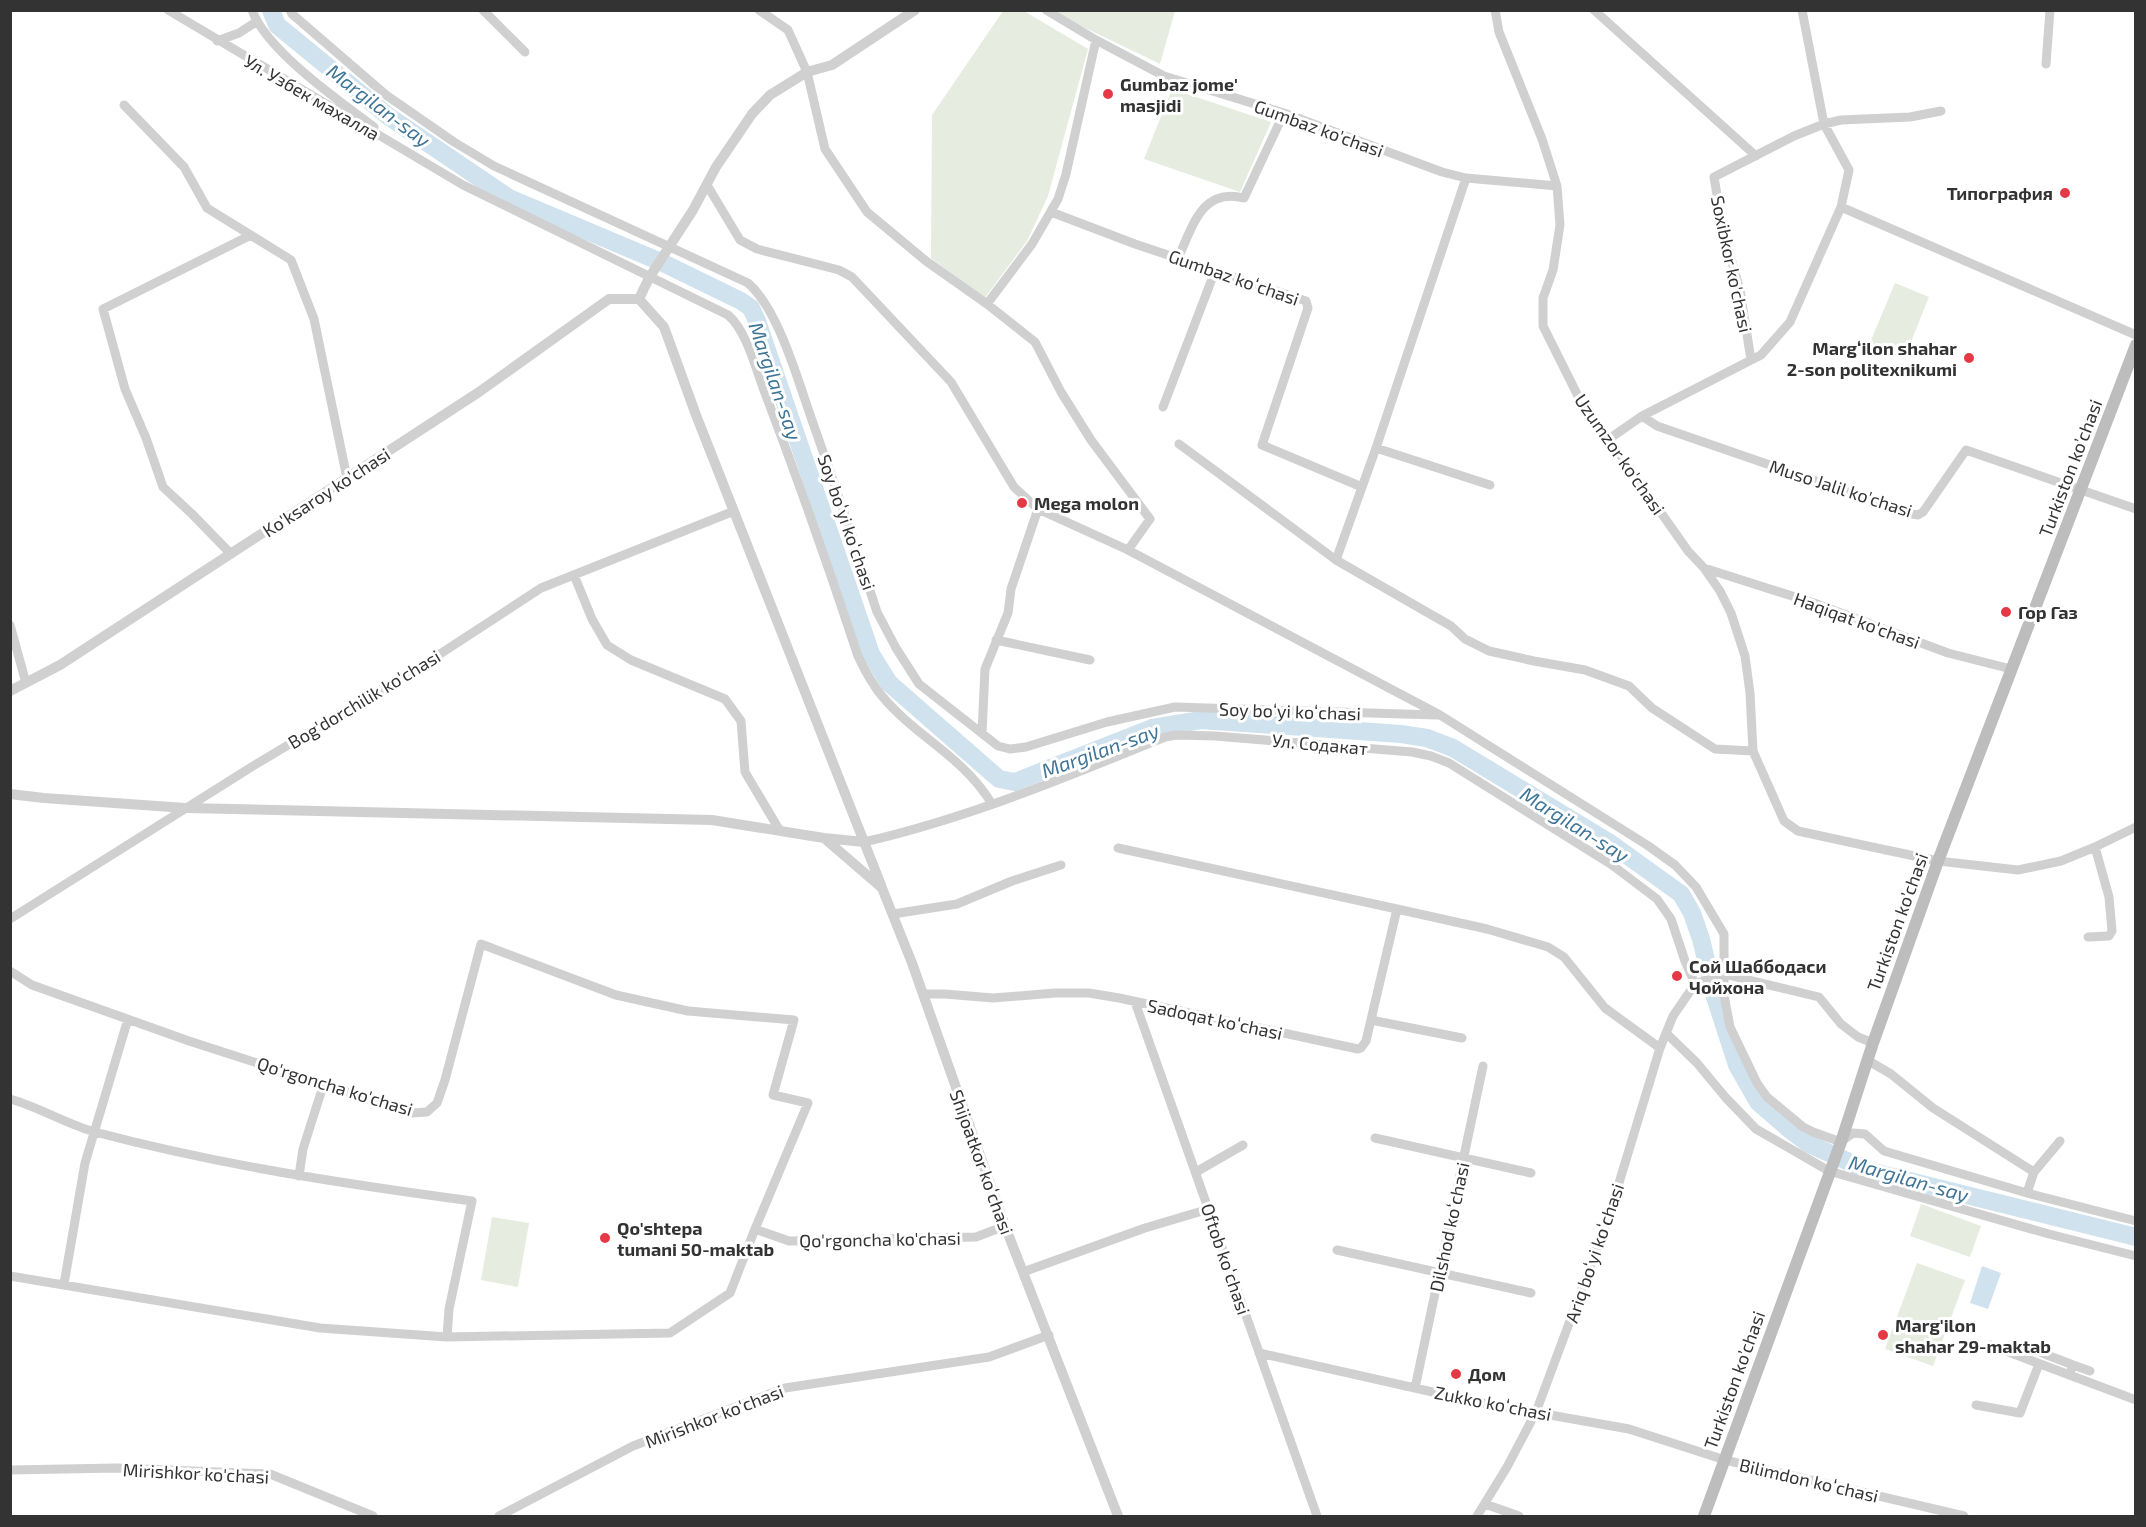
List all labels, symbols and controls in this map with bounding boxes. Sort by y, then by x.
street label: Ул. Узбек махалла [240,49,384,145]
water label: Margilan-say [322,58,436,153]
place label: Gumbaz jome' masjidi [1120,73,1238,116]
marker: Gumbaz jome' masjidi [1101,87,1115,101]
street label: Gumbaz ko'chasi [1252,94,1386,162]
place label: Типография [1947,182,2053,204]
marker: Типография [2058,186,2072,200]
street label: Soxibkor ko'chasi [1707,194,1757,334]
street label: Gumbaz koʻchasi [1166,244,1302,310]
water label: Margilan-say [744,319,807,444]
place label: Margʻilon shahar 2-son politexnikumi [1787,337,1957,380]
marker: Margʻilon shahar 2-son politexnikumi [1962,351,1976,365]
street label: Uzumzor ko'chasi [1570,389,1670,519]
street label: Turkiston ko’chasi [2034,396,2106,540]
street label: Ko'ksaroy ko'chasi [258,443,394,541]
street label: Soy boʻyi koʻchasi [813,451,881,593]
street label: Muso Jalil ko'chasi [1767,455,1915,521]
place label: Mega molon [1034,492,1139,514]
marker: Mega molon [1015,496,1029,510]
street label: Haqiqat ko'chasi [1791,587,1923,653]
place label: Гор Газ [2018,601,2078,623]
marker: Гор Газ [1999,605,2013,619]
street label: Bog'dorchilik ko'chasi [284,645,444,753]
street label: Soy boʻyi koʻchasi [1219,698,1361,724]
water label: Margilan-say [1038,718,1163,783]
street label: Ул. Содакат [1271,729,1369,759]
water label: Margilan-say [1516,781,1634,868]
street label: Turkiston ko’chasi [1862,850,1932,994]
place label: Сой Шаббодаси Чойхона [1689,955,1827,998]
marker: Сой Шаббодаси Чойхона [1670,969,1684,983]
street label: Sadoqat koʻchasi [1145,994,1285,1044]
street label: Qo'rgoncha ko'chasi [254,1052,416,1120]
street label: Shijoatkor koʻchasi [946,1087,1018,1237]
water label: Margilan-say [1846,1149,1972,1208]
street label: Dilshod koʻchasi [1425,1160,1473,1294]
street label: Ariq boʻyi koʻchasi [1560,1181,1628,1325]
street label: Oftob koʻchasi [1197,1200,1255,1318]
place label: Qo'shtepa tumani 50-maktab [617,1217,774,1260]
street label: Qo'rgoncha ko'chasi [799,1227,961,1251]
marker: Qo'shtepa tumani 50-maktab [598,1231,612,1245]
street label: Turkiston ko’chasi [1699,1308,1769,1452]
place label: Marg'ilon shahar 29-maktab [1895,1314,2051,1357]
marker: Marg'ilon shahar 29-maktab [1876,1328,1890,1342]
place label: Дом [1468,1363,1506,1385]
marker: Дом [1449,1367,1463,1381]
street label: Mirishkor ko'chasi [642,1379,786,1453]
street label: Zukko koʻchasi [1433,1381,1553,1425]
street label: Bilimdon koʻchasi [1737,1453,1881,1507]
street label: Mirishkor ko'chasi [122,1458,270,1488]

